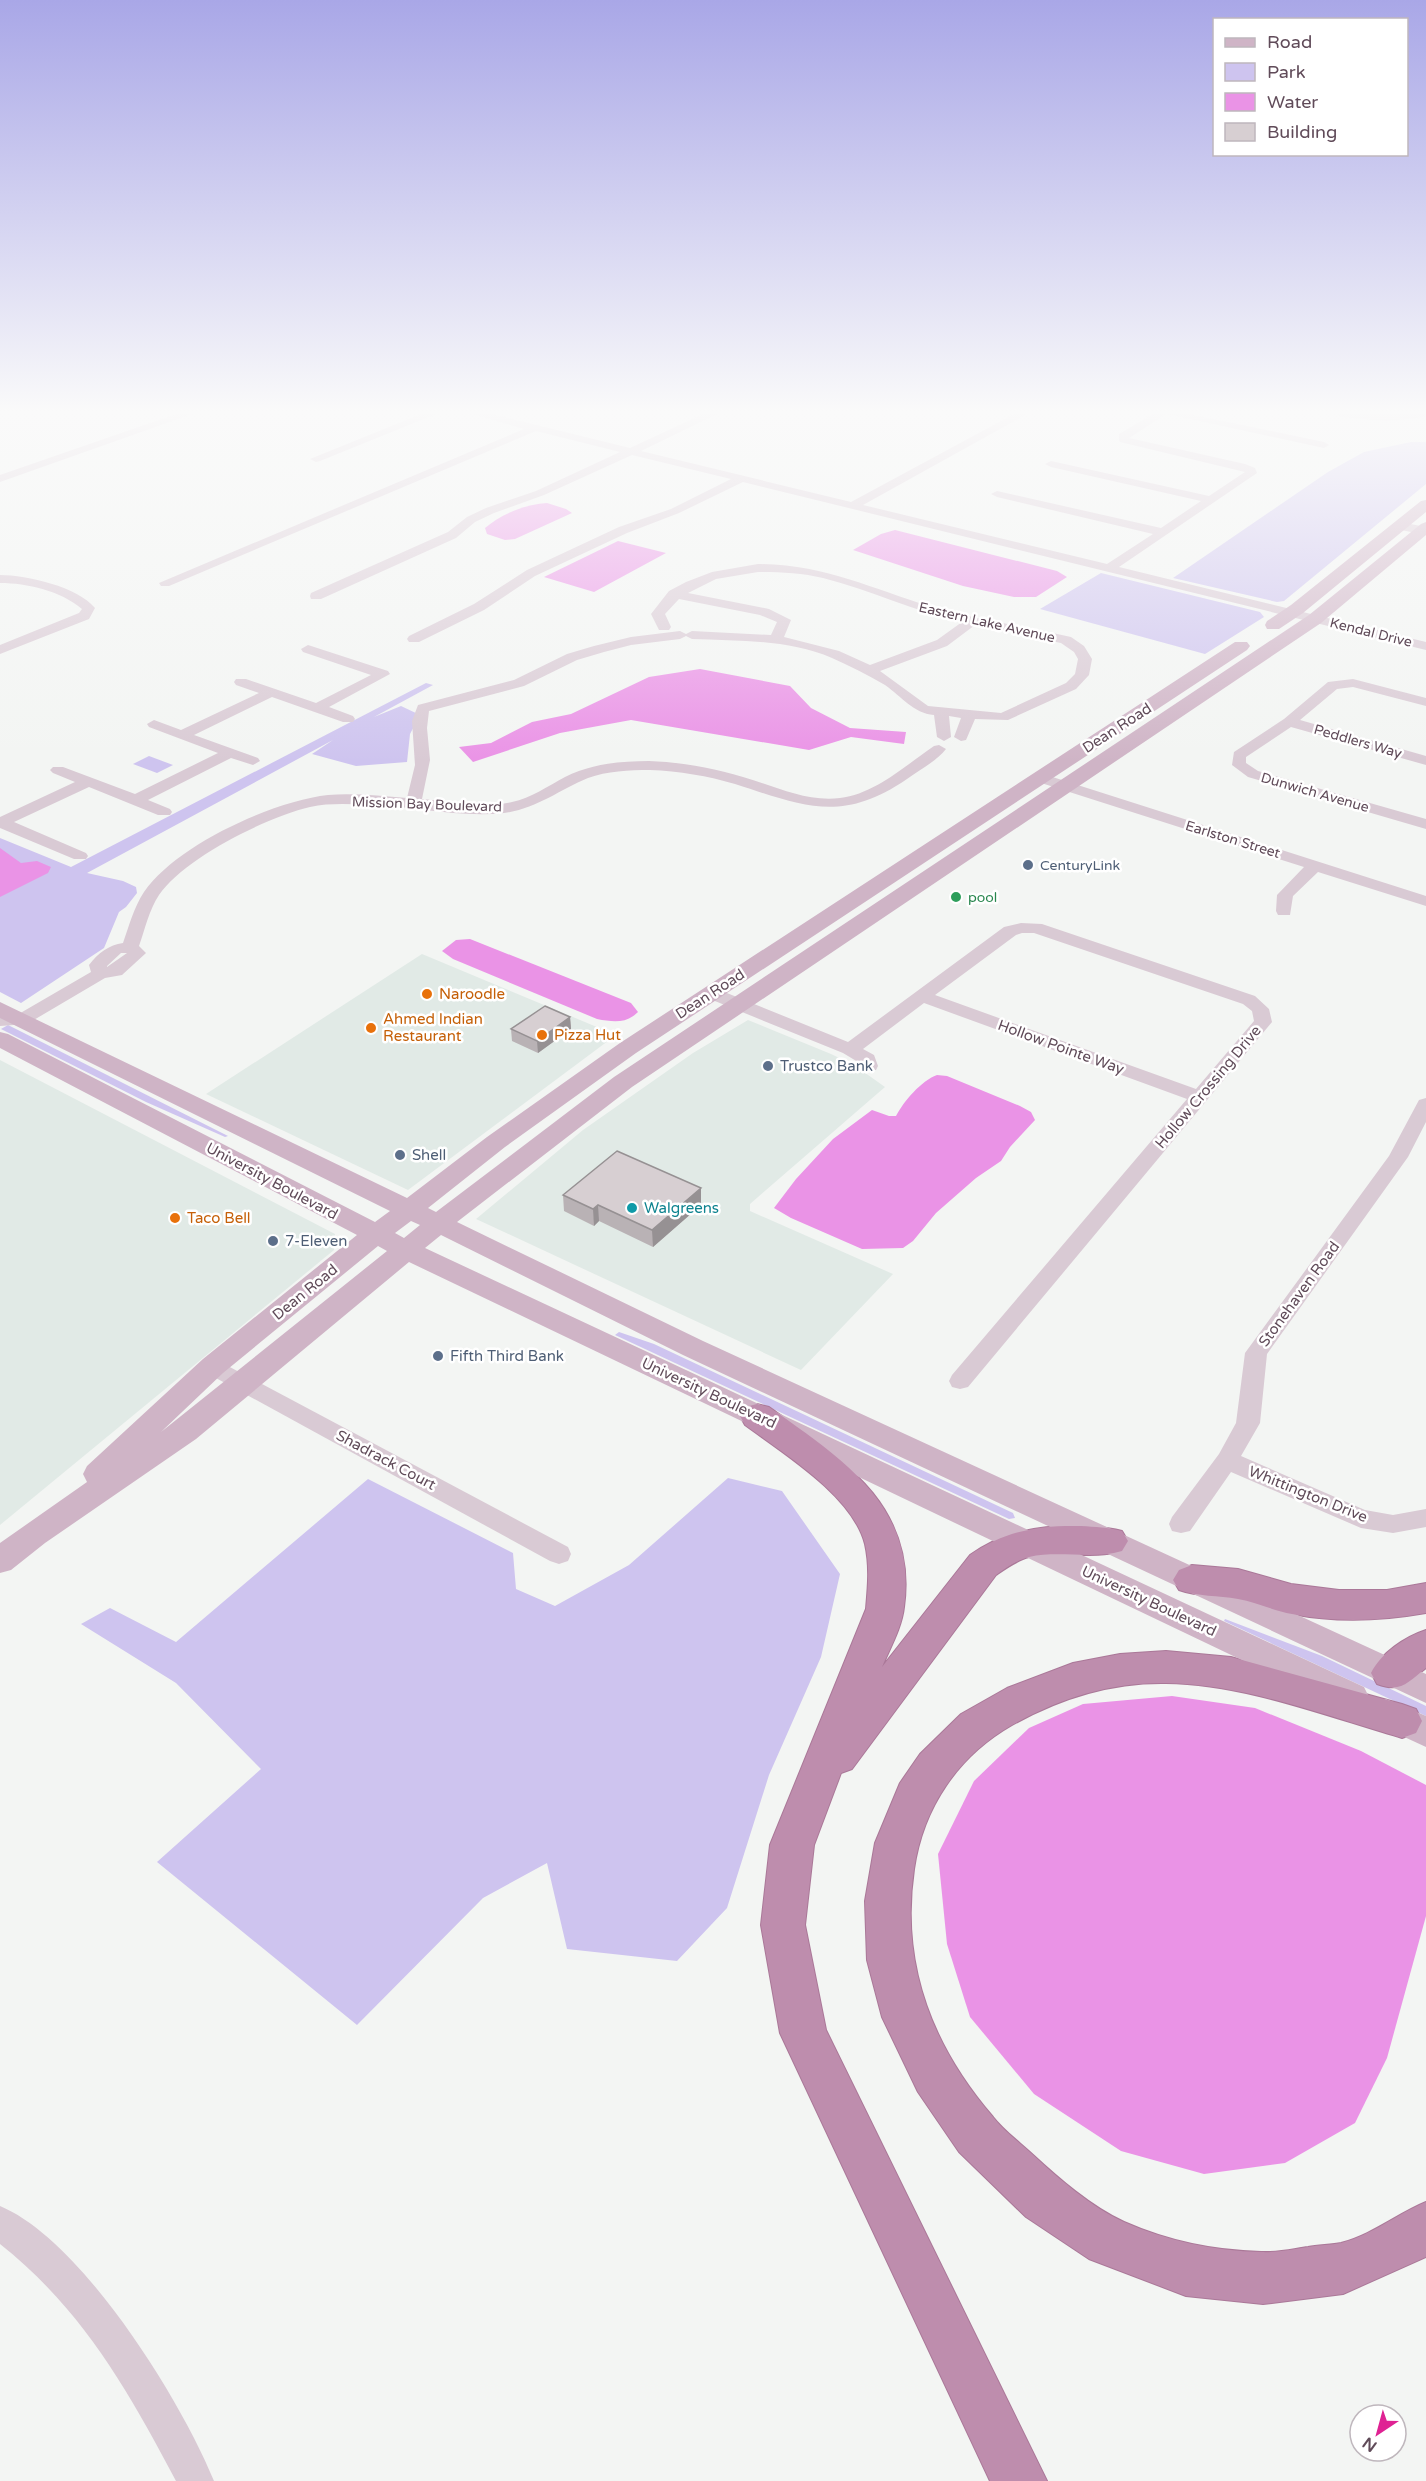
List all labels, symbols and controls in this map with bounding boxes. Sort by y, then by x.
legend [1213,18,1408,156]
text: Road [1267,31,1312,53]
text: Park [1267,61,1306,83]
text: Water [1267,91,1318,113]
text: Building [1267,121,1337,143]
street label: Eastern Lake Avenue [917,599,1057,646]
street label: Kendal Drive [1328,614,1414,651]
street label: Dean Road [1079,699,1155,757]
street label: Peddlers Way [1312,721,1404,762]
street label: Dunwich Avenue [1259,769,1371,816]
street label: Mission Bay Boulevard [352,793,502,816]
street label: Earlston Street [1183,817,1283,862]
place label: CenturyLink [1040,857,1120,874]
marker: CenturyLink [1021,858,1035,872]
place label: pool [968,889,997,906]
marker: pool [949,890,963,904]
street label: Dean Road [672,965,748,1023]
place label: Naroodle [439,985,505,1003]
marker: Naroodle [420,987,434,1001]
place label: Ahmed Indian Restaurant [383,1010,483,1045]
street label: Hollow Pointe Way [995,1016,1127,1078]
marker: Ahmed Indian Restaurant [364,1021,378,1035]
street label: Hollow Crossing Drive [1151,1022,1265,1152]
place label: Pizza Hut [554,1026,621,1044]
marker: Pizza Hut [535,1028,549,1042]
place label: Trustco Bank [780,1057,873,1075]
marker: Trustco Bank [761,1059,775,1073]
street label: University Boulevard [203,1139,341,1223]
place label: Shell [412,1146,446,1164]
marker: Shell [393,1148,407,1162]
place label: Walgreens [644,1199,719,1217]
marker: Walgreens [625,1201,639,1215]
place label: Taco Bell [187,1209,251,1227]
marker: Taco Bell [168,1211,182,1225]
place label: 7-Eleven [285,1232,347,1250]
marker: 7-Eleven [266,1234,280,1248]
street label: Stonehaven Road [1255,1238,1343,1350]
street label: Dean Road [269,1260,341,1324]
place label: Fifth Third Bank [450,1347,564,1365]
marker: Fifth Third Bank [431,1349,445,1363]
street label: University Boulevard [639,1354,779,1432]
street label: Shadrack Court [333,1426,439,1494]
street label: Whittington Drive [1246,1462,1370,1526]
street label: University Boulevard [1079,1562,1219,1640]
north arrow [1348,2403,1408,2463]
text: N [1359,2432,1381,2456]

